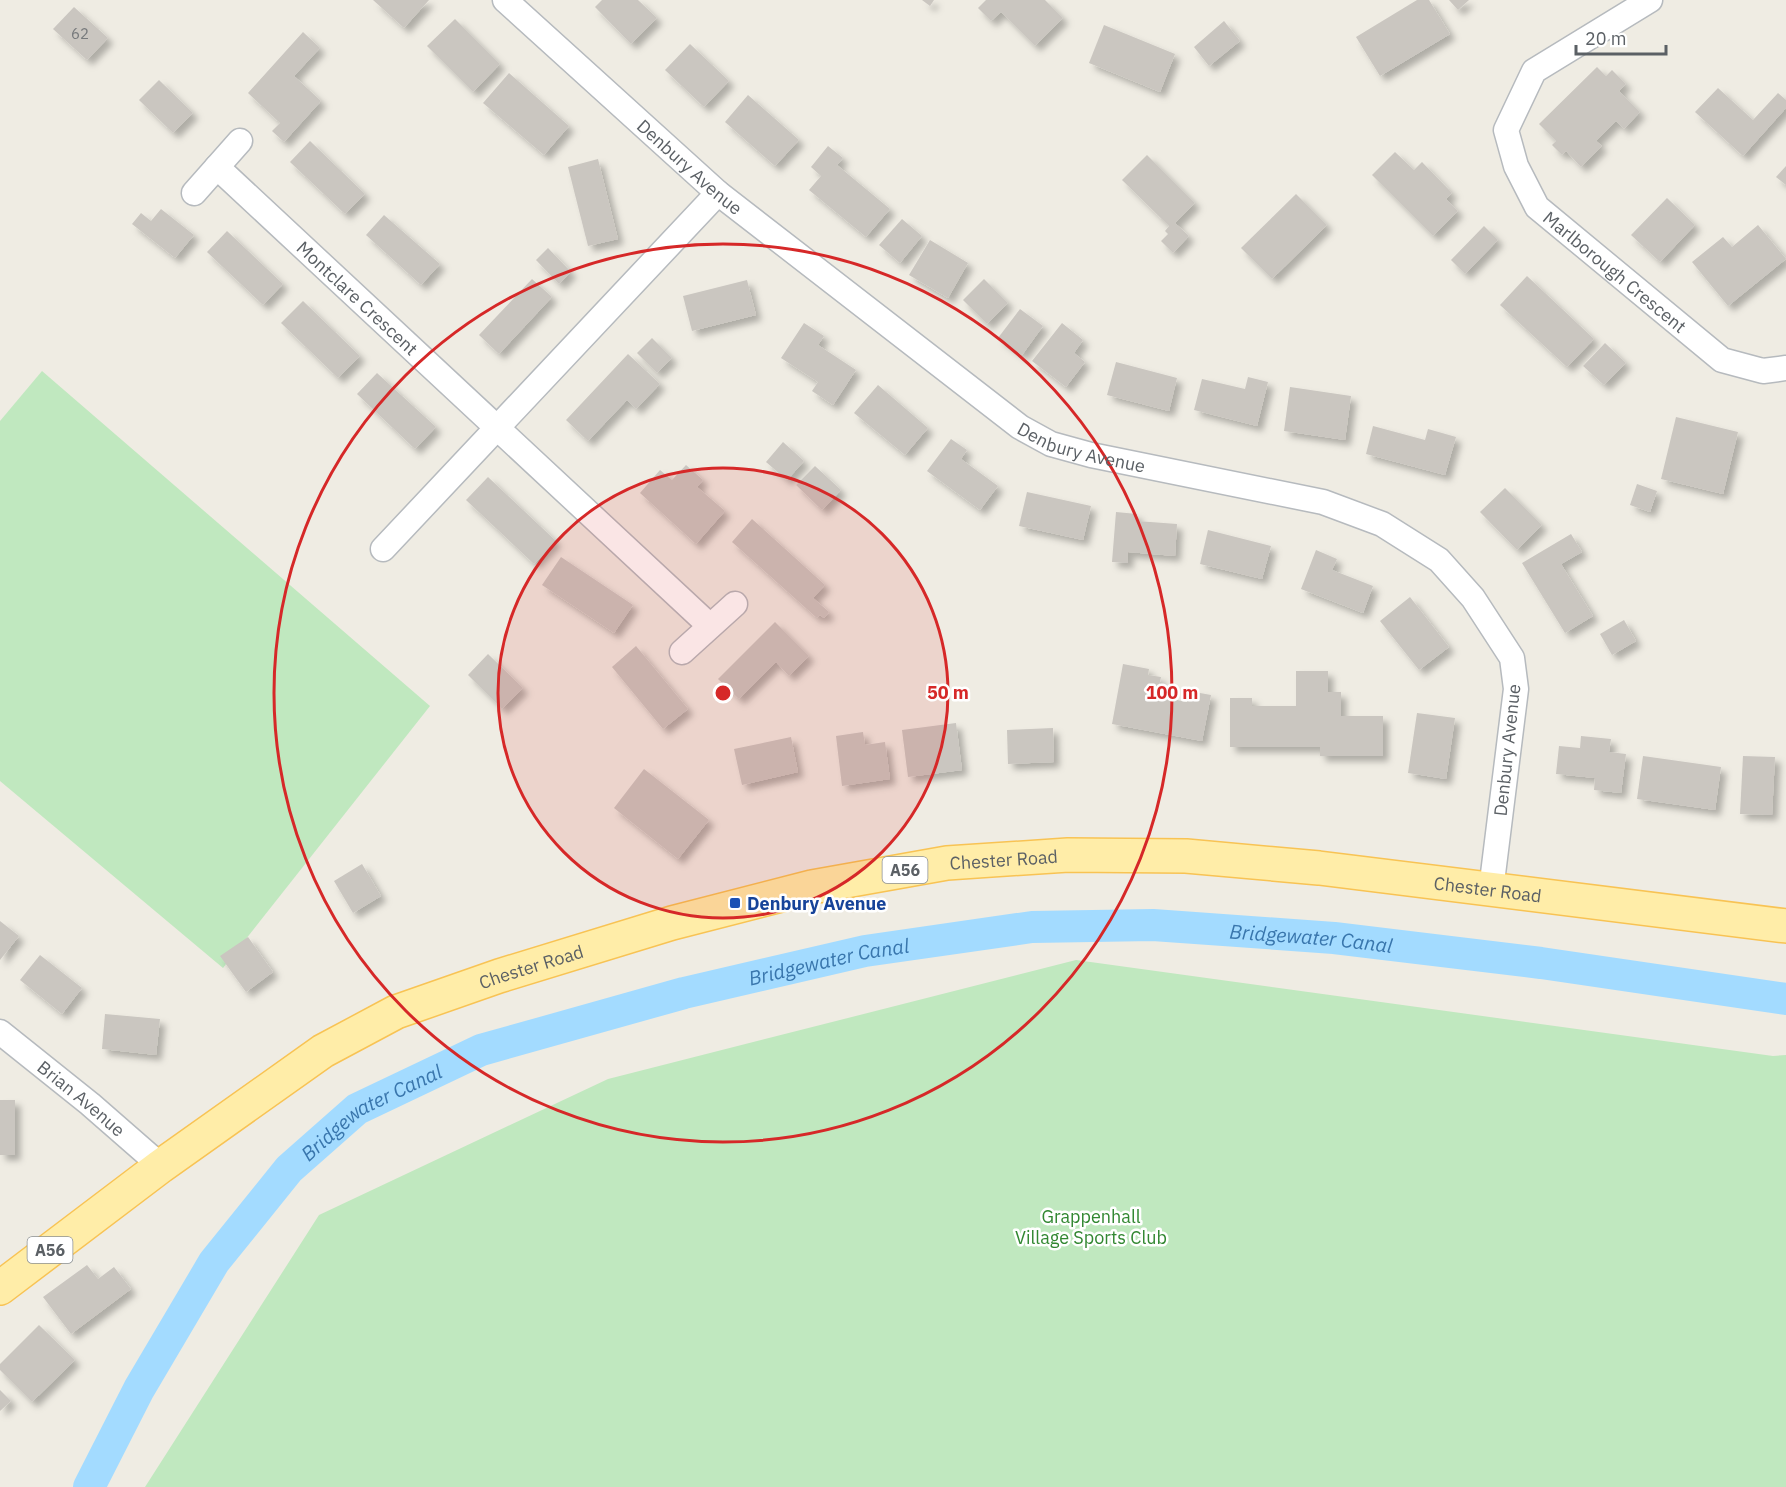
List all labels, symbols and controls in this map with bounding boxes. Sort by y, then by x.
scale bar [1576,18,1666,56]
house number: 62 [71,24,89,43]
text: 20 m [1585,27,1627,50]
street label: Denbury Avenue [632,114,747,219]
street label: Marlborough Crescent [1539,206,1691,337]
street label: Montclare Crescent [292,236,423,360]
street label: Denbury Avenue [1014,416,1148,477]
text: 50 m [927,681,969,704]
text: 100 m [1146,681,1198,704]
centre of rings [713,683,733,703]
street label: Denbury Avenue [1489,683,1525,817]
street label: Chester Road [949,844,1059,874]
road number: A56 [882,857,928,883]
street label: Chester Road [1433,871,1543,907]
place label: Denbury Avenue [747,892,886,915]
marker: Denbury Avenue [728,896,742,910]
water label: Bridgewater Canal [1229,917,1395,959]
water label: Bridgewater Canal [746,931,911,991]
street label: Chester Road [476,939,586,994]
street label: Brian Avenue [33,1055,130,1141]
water label: Bridgewater Canal [294,1057,447,1166]
park label: Grappenhall Village Sports Club [1015,1205,1167,1249]
road number: A56 [28,1237,72,1263]

